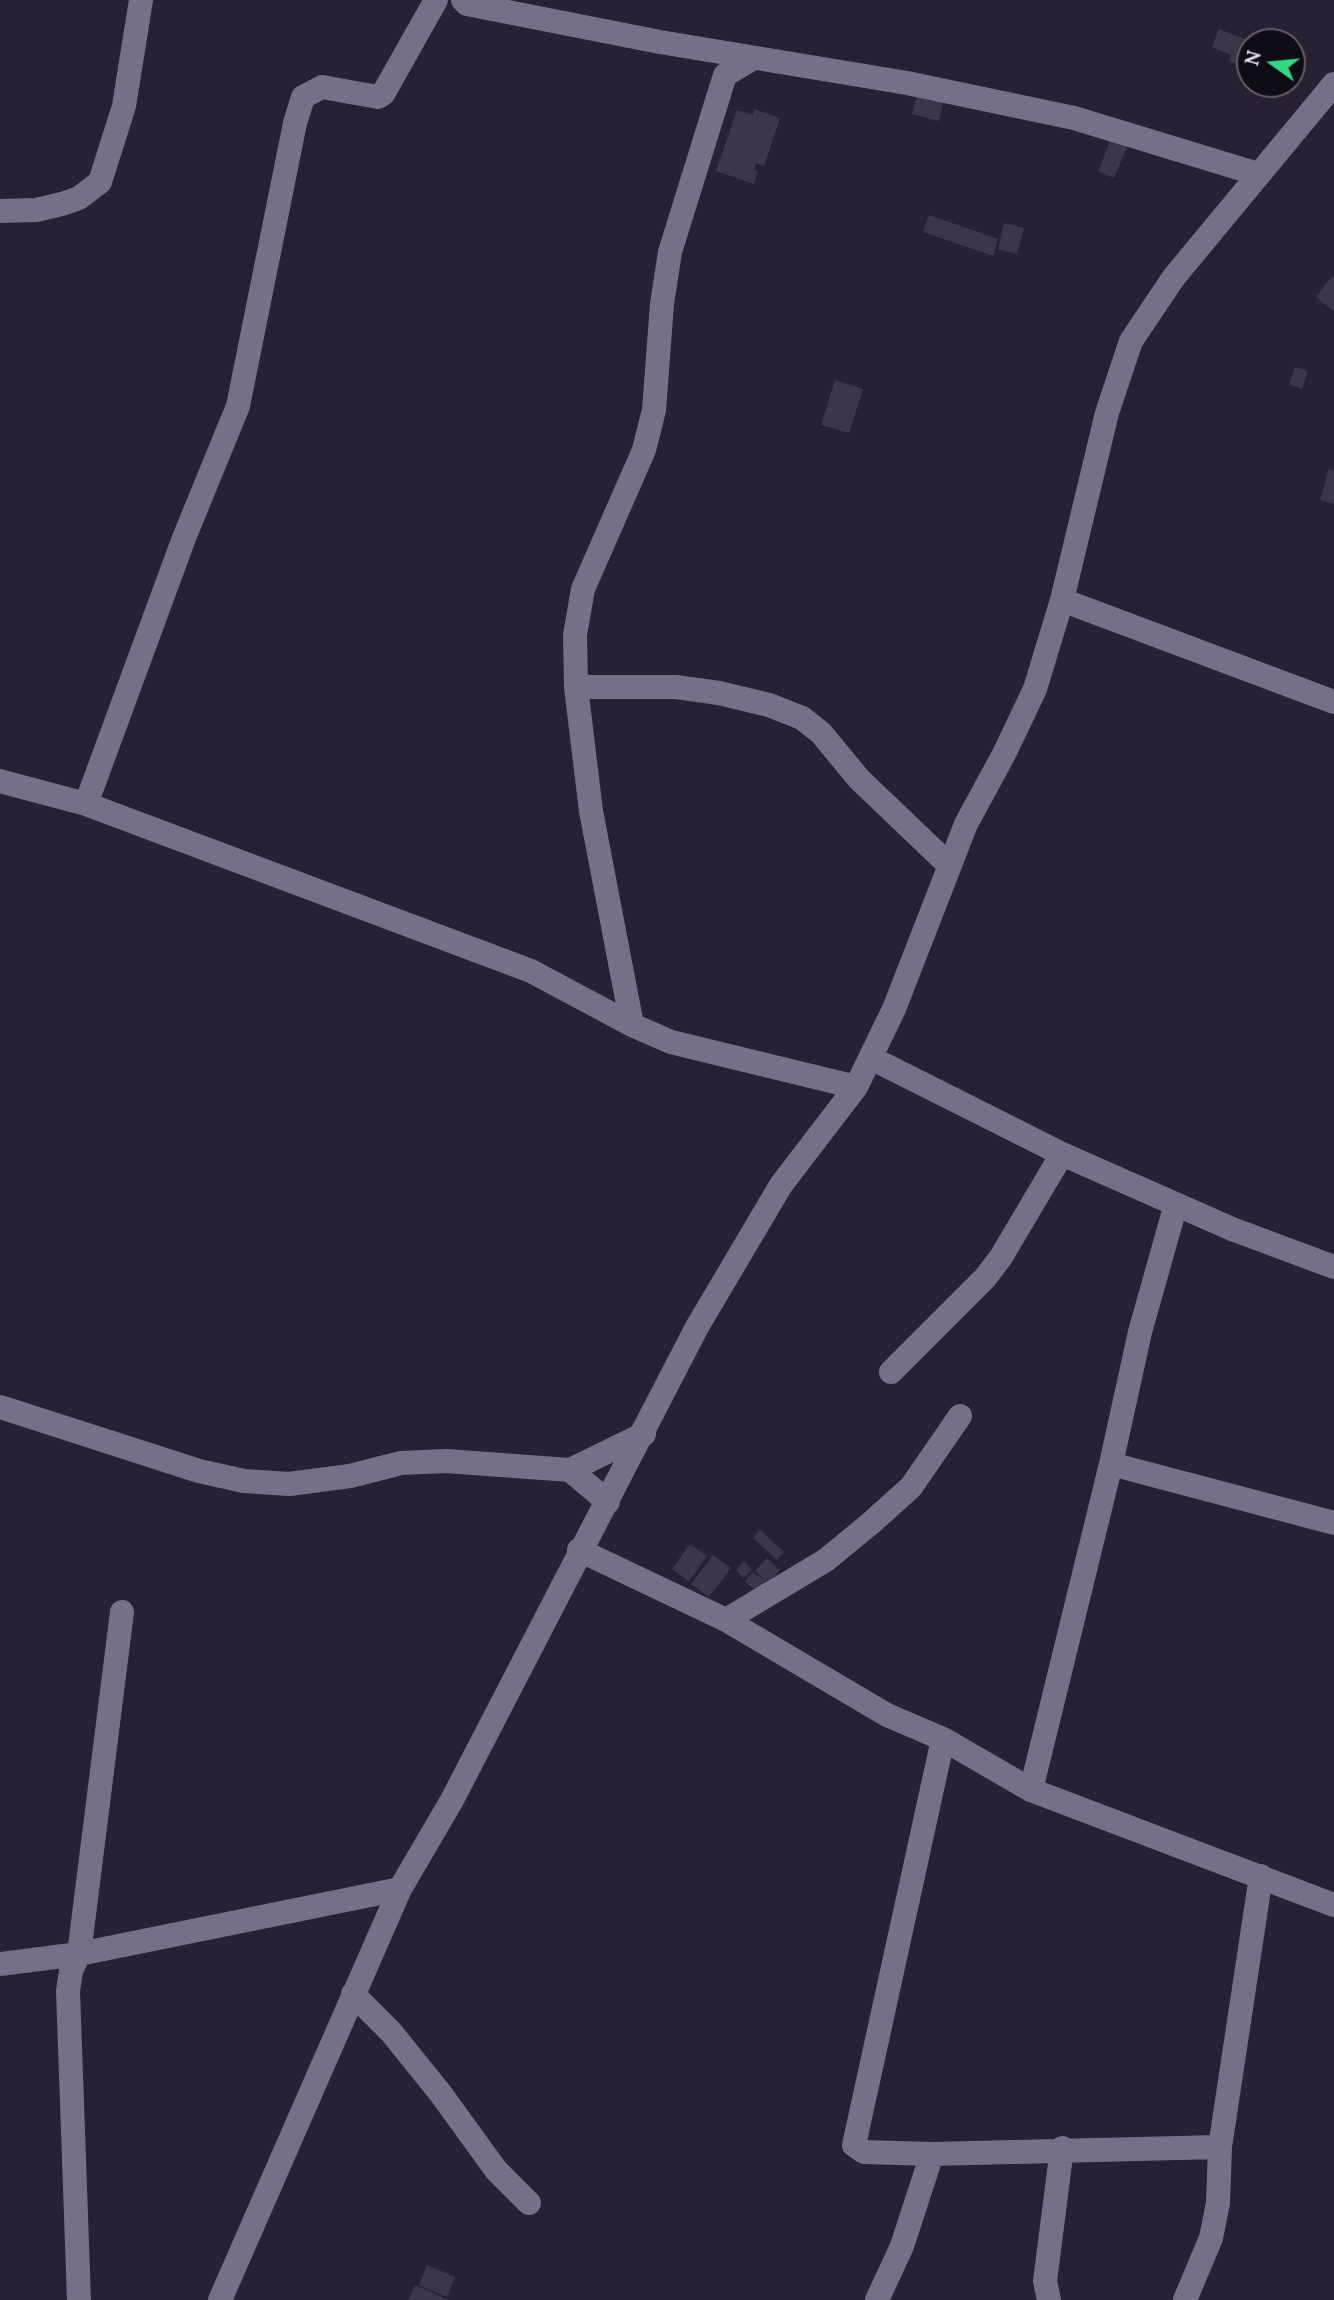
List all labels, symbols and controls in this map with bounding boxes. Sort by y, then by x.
north arrow [1236,28,1306,98]
text: N [1239,48,1266,68]

